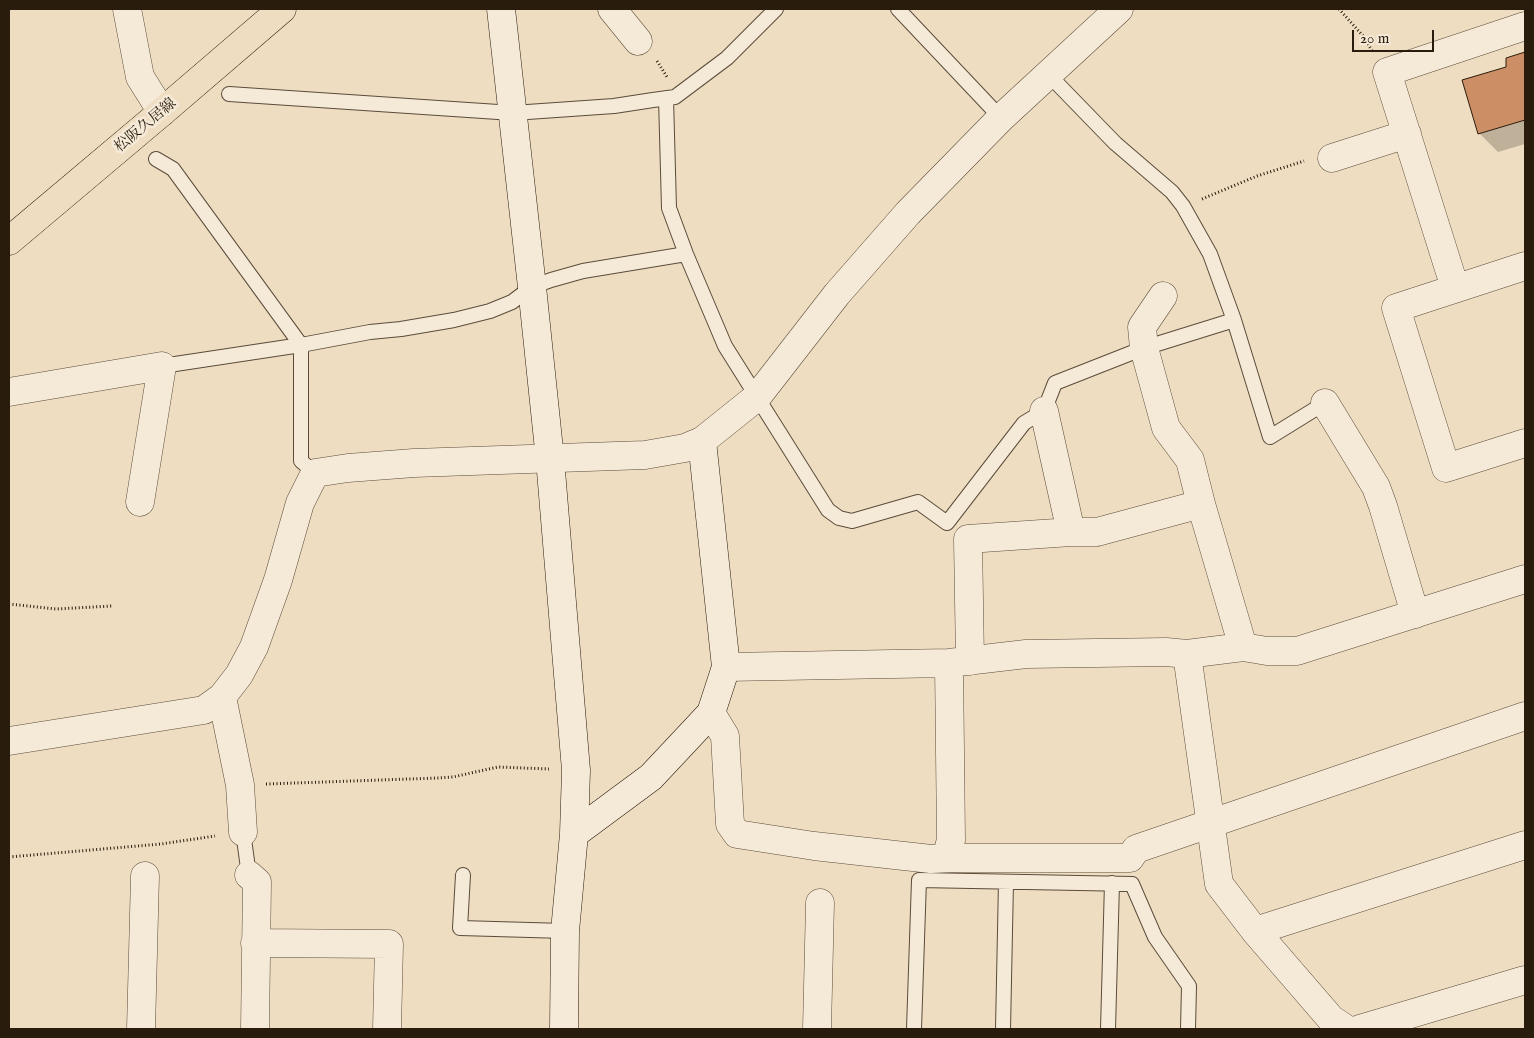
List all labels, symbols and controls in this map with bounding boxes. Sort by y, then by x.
scale bar [1354,20,1436,52]
text: 20 m [1360,29,1389,48]
street label: 松阪久居線 [111,95,181,157]

